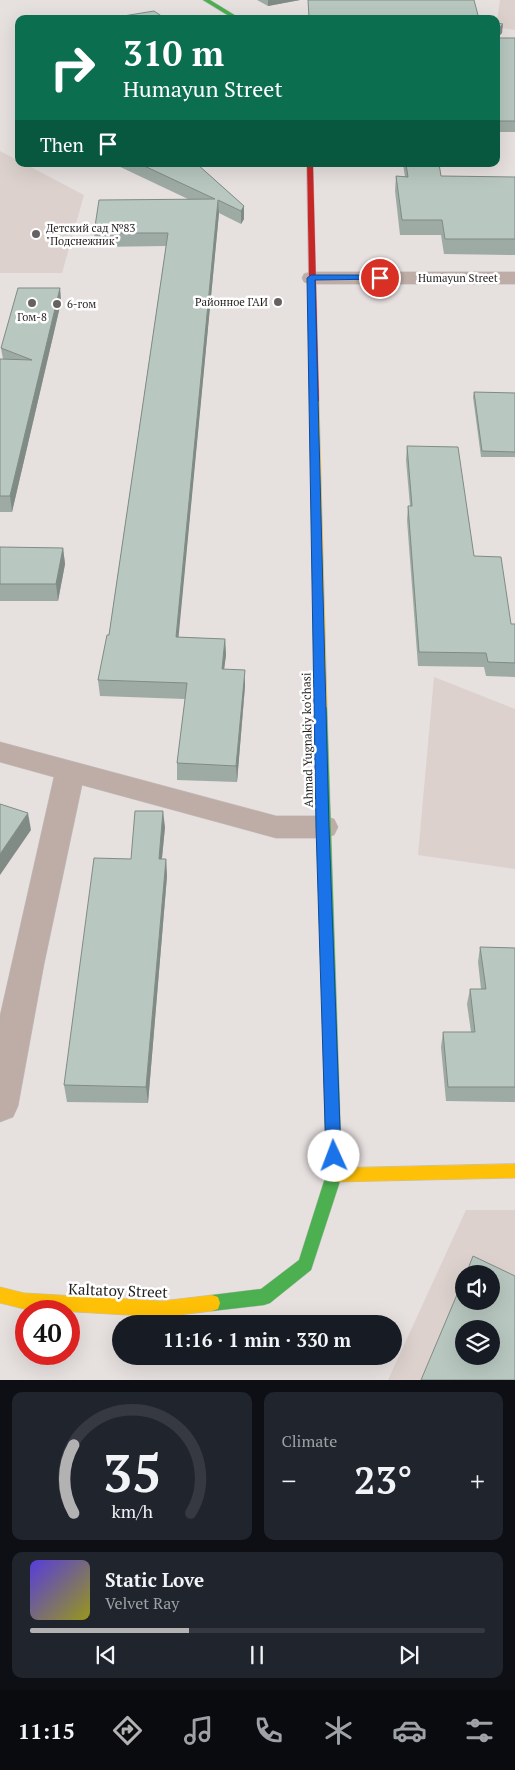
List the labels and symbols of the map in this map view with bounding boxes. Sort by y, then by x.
place label: Детский сад №83 "Подснежник" [46,221,135,248]
marker: Детский сад №83 "Подснежник" [30,228,42,240]
pin [359,257,401,299]
street label: Humayun Street [418,271,498,285]
place label: Районное ГАИ [195,295,268,309]
marker: Районное ГАИ [272,296,284,308]
marker: Гом-8 [26,297,38,309]
place label: 6-гом [67,297,96,311]
marker: 6-гом [51,298,63,310]
place label: Гом-8 [17,310,47,324]
street label: Ahmad Yugnakiy ko'chasi [298,672,316,808]
position arrow [307,1129,359,1181]
street label: Kaltatoy Street [68,1278,169,1302]
speed limit sign: 40 [15,1300,80,1365]

